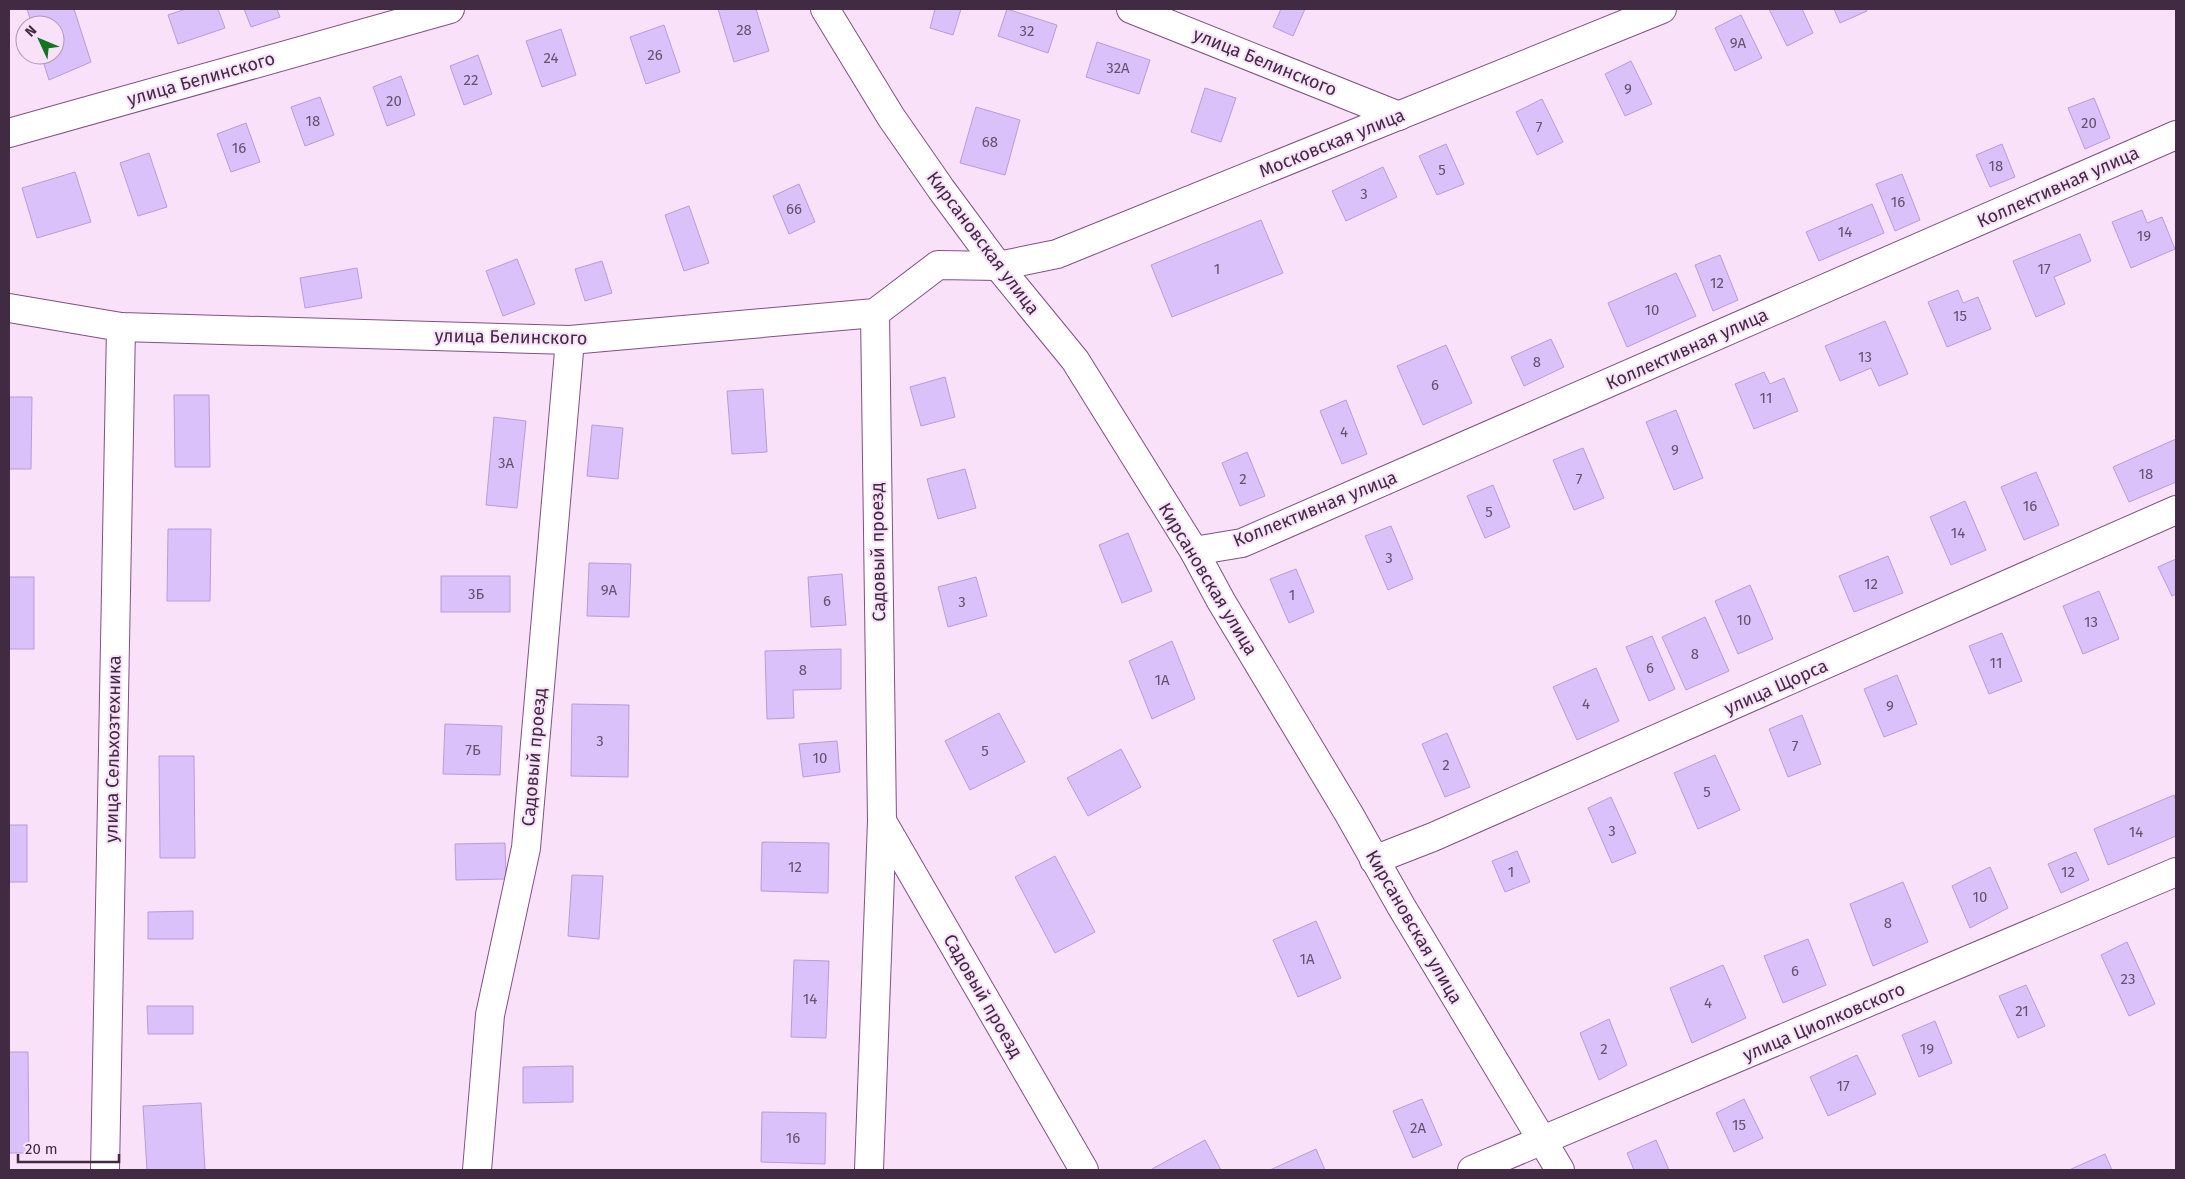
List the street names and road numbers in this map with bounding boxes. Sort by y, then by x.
street label: улица Белинского [1190,23,1340,101]
street label: улица Белинского [124,47,278,111]
street label: Московская улица [1256,104,1408,182]
street label: Коллективная улица [1974,141,2142,233]
street label: Кирсановская улица [922,167,1044,319]
street label: Коллективная улица [1603,303,1771,395]
street label: улица Белинского [434,325,588,349]
street label: Коллективная улица [1230,466,1400,552]
street label: Садовый проезд [866,482,890,622]
street label: Кирсановская улица [1154,499,1262,659]
street label: улица Щорса [1721,654,1831,720]
street label: улица Сельхозтехника [100,655,126,843]
street label: Садовый проезд [517,687,551,827]
street label: Кирсановская улица [1361,846,1467,1008]
street label: Садовый проезд [939,930,1027,1062]
street label: улица Циолковского [1740,978,1908,1066]

